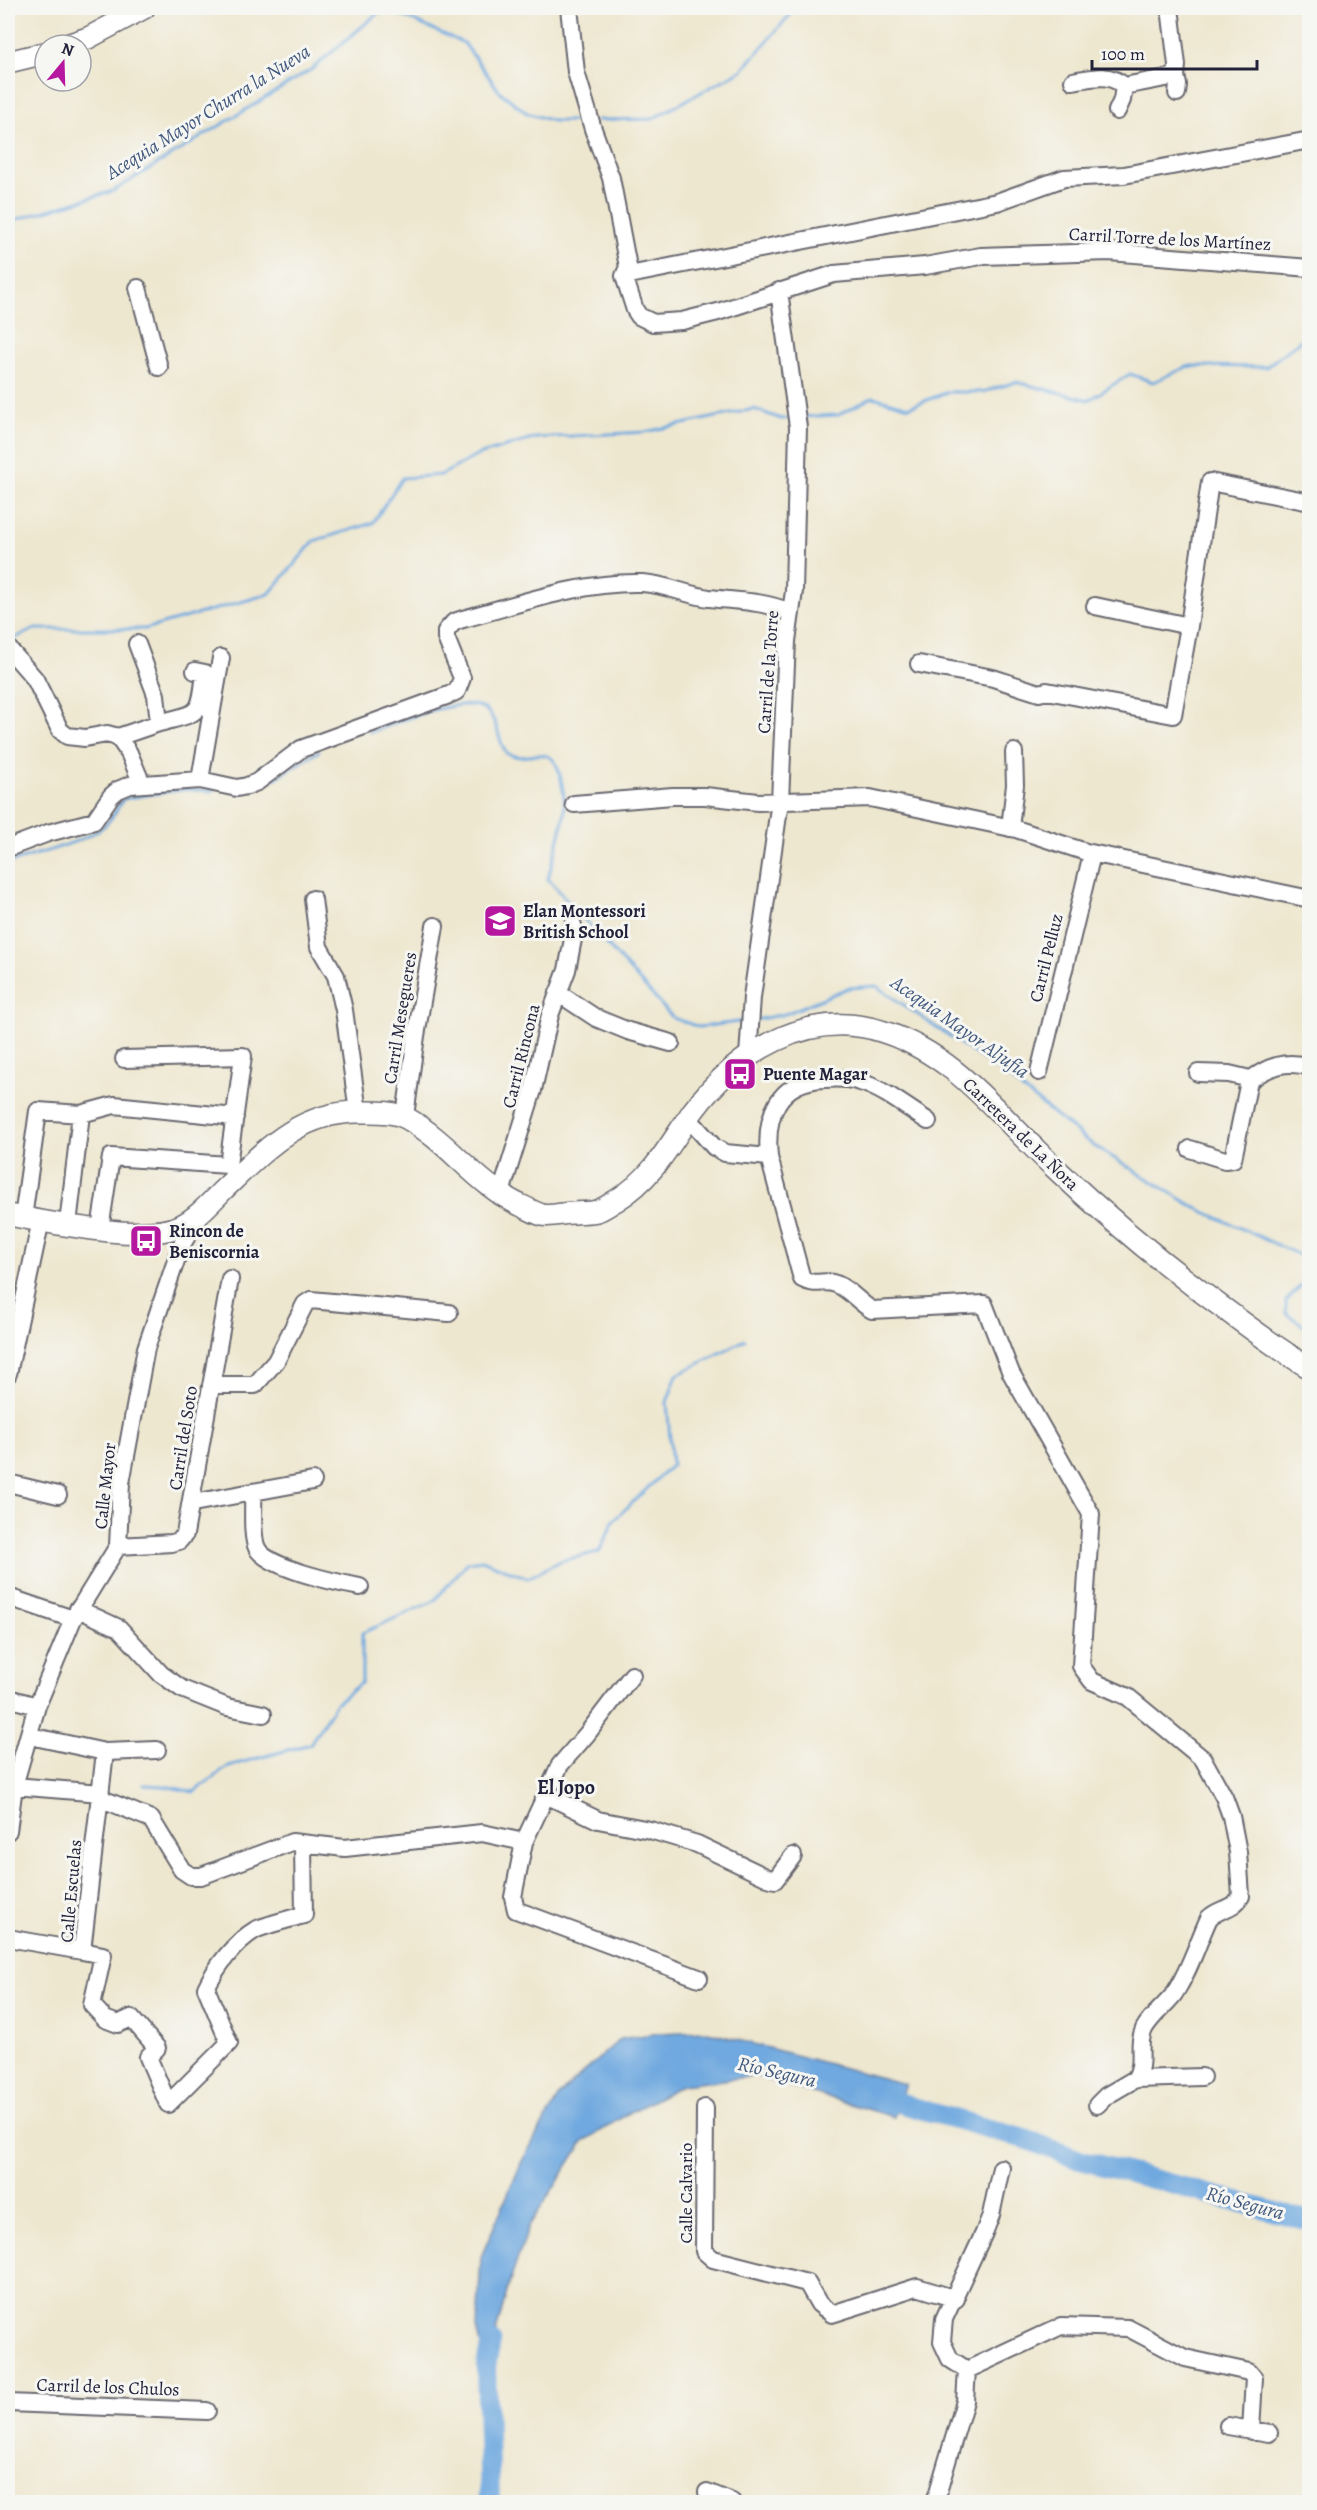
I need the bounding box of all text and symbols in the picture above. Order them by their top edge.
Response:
north arrow [33,33,93,93]
scale bar [1092,33,1257,71]
text: N [58,37,77,62]
water label: Acequia Mayor Churra la Nueva [100,38,315,187]
text: 100 m [1101,42,1145,66]
street label: Carril Torre de los Martínez [1068,222,1272,256]
street label: Carril de la Torre [752,610,784,734]
place label: Elan Montessori British School [523,899,646,944]
school or university icon: Elan Montessori British School [482,903,518,939]
street label: Carril Pelluz [1023,911,1069,1005]
street label: Carril Mesegueres [378,950,422,1086]
water label: Acequia Mayor Aljufía [885,969,1035,1085]
street label: Carril Rincona [496,1001,546,1111]
bus stop icon: Puente Magar [722,1056,758,1092]
place label: Puente Magar [763,1062,868,1086]
street label: Carretera de La Ñora [958,1072,1085,1196]
place label: Rincon de Beniscornia [169,1219,260,1264]
bus stop icon: Rincon de Beniscornia [128,1223,164,1259]
street label: Carril del Soto [163,1384,203,1492]
street label: Calle Mayor [89,1441,121,1530]
district label: El Jopo [537,1774,595,1801]
street label: Calle Escuelas [55,1838,87,1944]
water label: Río Segura [735,2050,819,2094]
street label: Calle Calvario [674,2142,698,2244]
water label: Río Segura [1203,2180,1287,2226]
street label: Carril de los Chulos [36,2373,180,2401]

